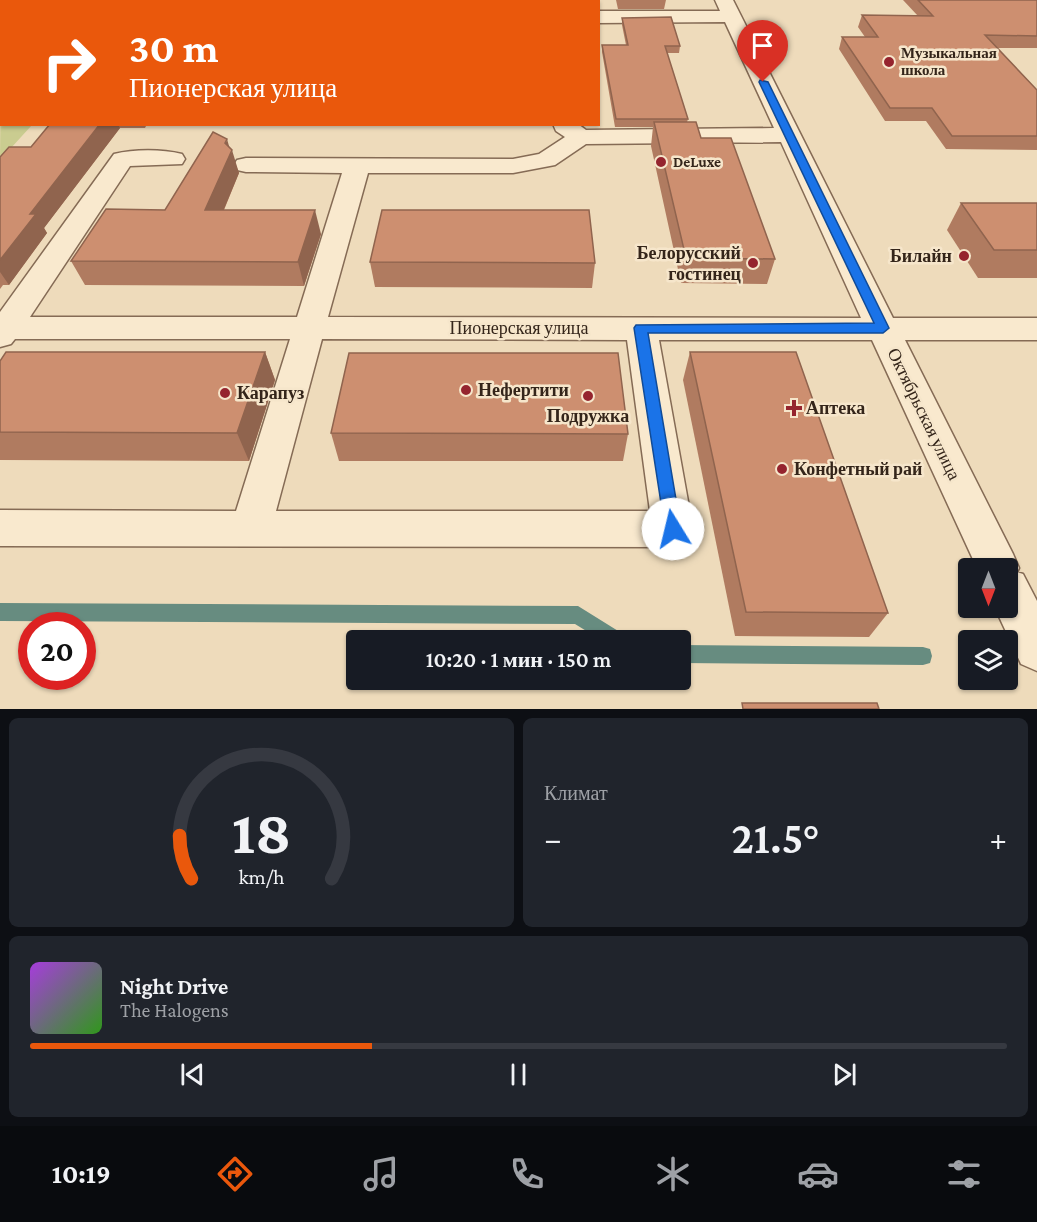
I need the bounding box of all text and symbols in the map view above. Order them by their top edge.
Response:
pin [737,20,788,82]
icon: right [30,24,108,102]
text: 30 m [129,24,219,71]
icon: arrive [746,29,779,62]
place label: Музыкальная школа [901,45,997,78]
marker: Музыкальная школа [882,55,896,69]
text: Пионерская улица [129,73,337,103]
place label: DeLuxe [673,154,721,170]
marker: DeLuxe [654,155,668,169]
place label: Белорусский гостинец [637,243,742,284]
place label: Билайн [890,246,952,266]
marker: Билайн [957,249,971,263]
marker: Белорусский гостинец [746,256,760,270]
street label: Пионерская улица [450,318,588,338]
street label: Октябрьская улица [883,345,965,483]
place label: Нефертити [478,380,569,400]
place label: Карапуз [237,383,304,403]
marker: Нефертити [459,383,473,397]
marker: Карапуз [218,386,232,400]
marker: Подружка [581,389,595,403]
place label: Аптека [806,398,865,418]
marker: Аптека [787,401,801,415]
place label: Подружка [547,406,629,426]
place label: Конфетный рай [794,459,922,479]
marker: Конфетный рай [775,462,789,476]
position arrow [641,497,705,561]
north arrow [958,558,1018,618]
map controls [958,558,1018,690]
speed limit sign: 20 [18,612,96,690]
button: layers [958,630,1018,690]
text: 10:20 · 1 мин · 150 m [426,647,611,672]
text: Климат [544,782,608,804]
text: 18 [232,797,291,866]
text: 21.5° [731,813,820,863]
text: − [544,820,561,857]
text: + [990,820,1007,857]
text: km/h [238,866,285,890]
text: Night Drive [120,974,228,999]
text: The Halogens [120,999,229,1021]
icon: previous [176,1058,209,1091]
icon: pause [502,1058,535,1091]
icon: next [828,1058,861,1091]
icon: directions [214,1153,256,1195]
icon: music [360,1153,402,1195]
icon: phone [506,1153,548,1195]
icon: climate [652,1153,694,1195]
icon: car [797,1153,839,1195]
icon: filters [943,1153,985,1195]
text: 10:19 [52,1159,111,1189]

